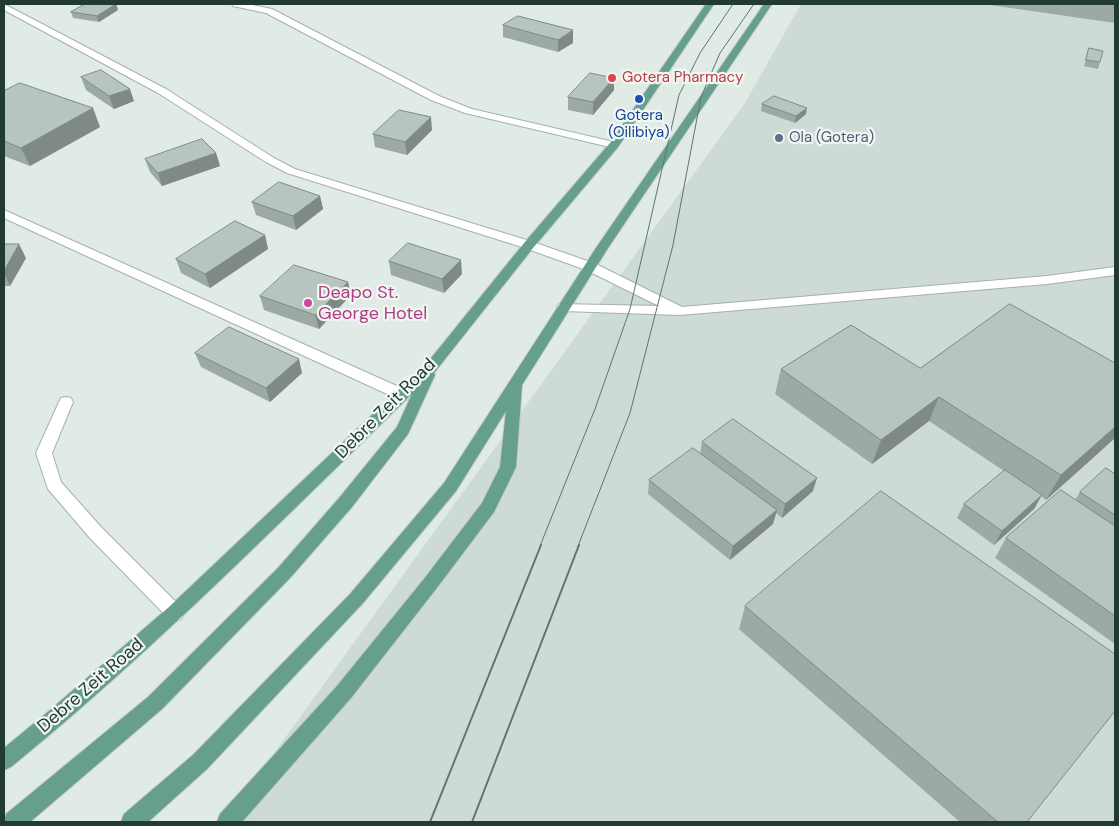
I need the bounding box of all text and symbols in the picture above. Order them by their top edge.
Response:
place label: Gotera Pharmacy [622,69,743,87]
marker: Gotera Pharmacy [606,72,618,84]
marker: Gotera (Oilibiya) [633,93,645,105]
place label: Gotera (Oilibiya) [608,107,670,142]
place label: Ola (Gotera) [789,129,874,147]
marker: Ola (Gotera) [773,132,785,144]
place label: Deapo St. George Hotel [318,282,427,324]
marker: Deapo St. George Hotel [302,297,314,309]
street label: Debre Zeit Road [331,354,441,464]
street label: Debre Zeit Road [34,634,148,738]

